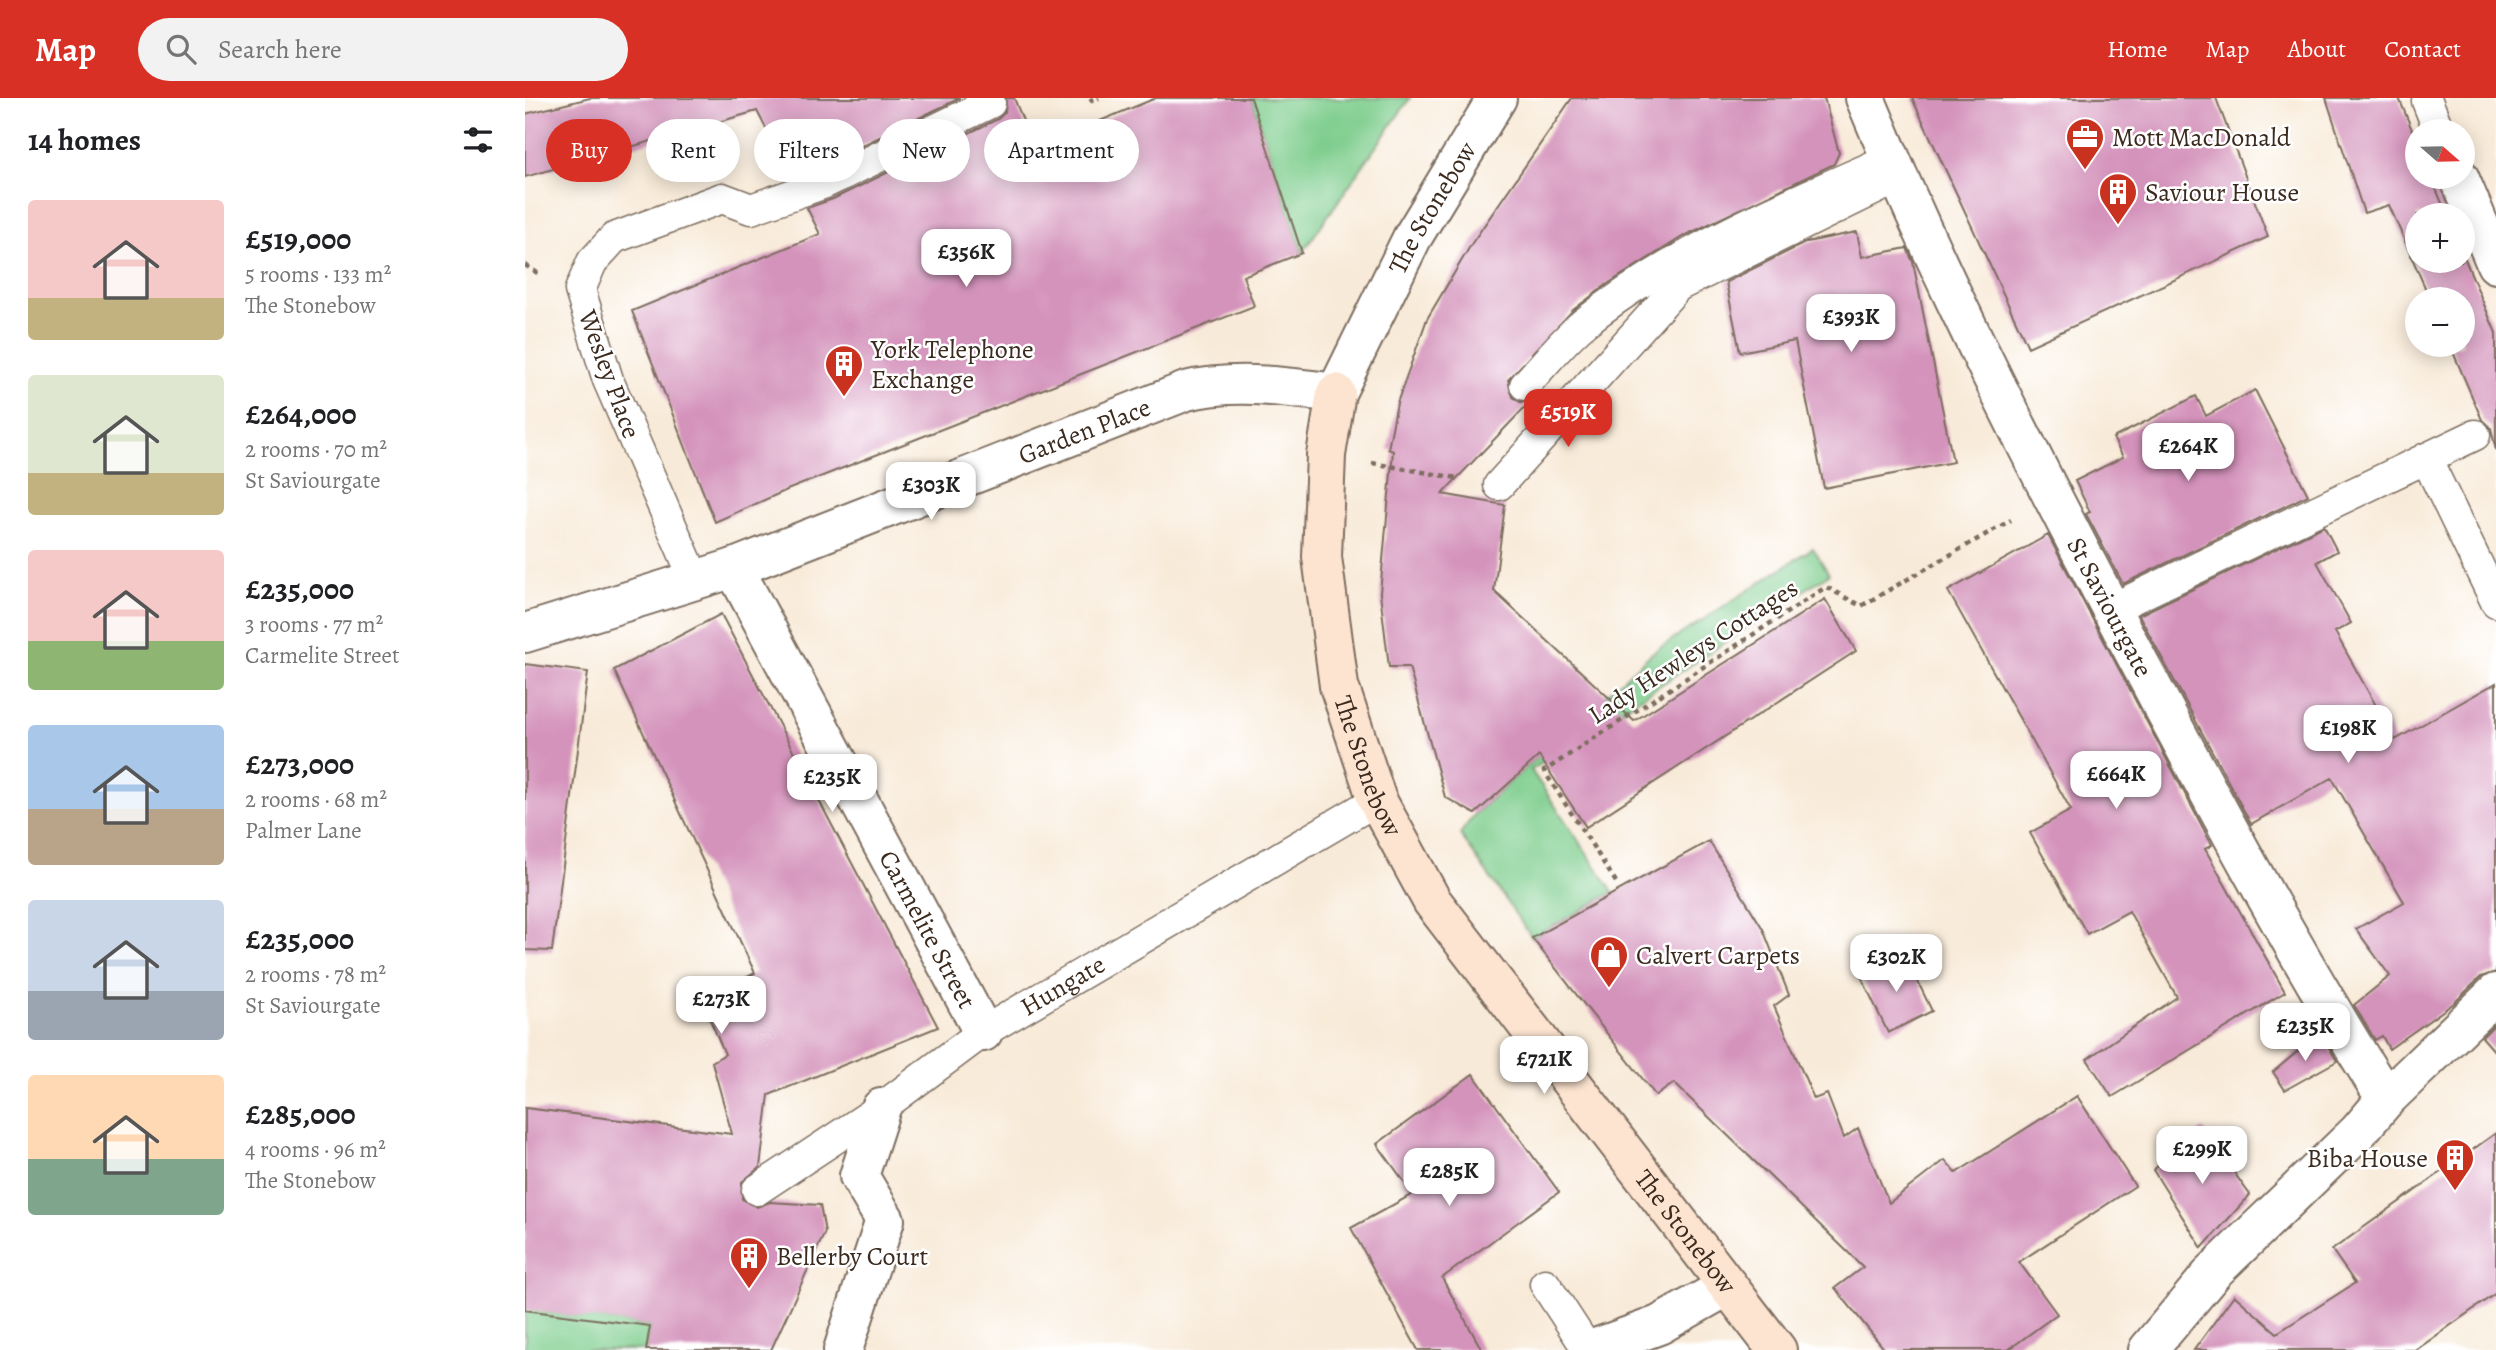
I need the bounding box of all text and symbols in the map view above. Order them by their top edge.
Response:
search box [138,18,628,81]
text: Map [35,27,96,72]
icon: search [162,30,200,68]
text: Search here [218,32,342,67]
text: Home [2107,33,2168,65]
text: Map [2206,33,2250,65]
text: About [2288,33,2346,65]
text: Contact [2384,33,2461,65]
office icon: Mott MacDonald [2064,116,2106,171]
chip: Buy [546,119,632,182]
chip: Rent [646,119,740,182]
chip: Filters [754,119,864,182]
chip: New [878,119,970,182]
chip: Apartment [984,119,1139,182]
north arrow [2405,119,2475,189]
map controls [2405,119,2475,357]
text: 14 homes [28,120,141,160]
place label: Mott MacDonald [2112,120,2291,155]
icon: filters [459,121,497,159]
street label: The Stonebow [1380,134,1485,280]
building icon: Saviour House [2097,171,2139,226]
place label: Saviour House [2145,175,2299,210]
button: + [2405,203,2475,273]
text: £519,000 [245,219,351,259]
icon: home [84,228,168,312]
pin: £356K [917,230,1015,289]
text: £356K [937,236,995,267]
text: 5 rooms · 133 m² [245,259,391,290]
button: − [2405,287,2475,357]
text: The Stonebow [245,290,376,321]
pin: £393K [1802,294,1900,354]
text: £393K [1822,301,1880,332]
street label: Wesley Place [570,304,649,443]
place label: York Telephone Exchange [870,332,1034,397]
building icon: York Telephone Exchange [823,343,865,398]
street label: Garden Place [1013,390,1156,473]
pin: £519K [1519,390,1617,449]
text: £264,000 [245,394,357,434]
text: £519K [1540,396,1596,427]
icon: home [84,403,168,487]
pin: £264K [2139,424,2237,483]
text: £264K [2158,430,2218,461]
text: 2 rooms · 70 m² [245,434,387,465]
pin: £303K [882,462,980,522]
text: St Saviourgate [245,465,381,496]
text: £303K [902,469,960,500]
street label: St Saviourgate [2058,531,2161,683]
text: £235,000 [245,569,354,609]
street label: Lady Hewleys Cottages [1582,570,1805,732]
icon: home [84,578,168,662]
text: 3 rooms · 77 m² [245,609,383,640]
text: Carmelite Street [245,640,399,671]
street label: The Stonebow [1325,691,1411,843]
pin: £198K [2299,706,2397,765]
text: £198K [2320,712,2376,743]
text: £273,000 [245,744,354,784]
pin: £664K [2067,752,2165,811]
icon: home [84,753,168,837]
pin: £235K [783,754,881,814]
text: £664K [2086,758,2146,789]
text: £235K [803,761,861,792]
text: 2 rooms · 68 m² [245,784,387,815]
text: Palmer Lane [245,815,362,846]
street label: Carmelite Street [871,844,984,1015]
text: £235,000 [245,919,354,959]
icon: home [84,928,168,1012]
shop icon: Calvert Carpets [1588,934,1630,989]
pin: £302K [1847,934,1945,994]
place label: Calvert Carpets [1636,938,1800,973]
text: £302K [1866,941,1926,972]
street label: Hungate [1014,947,1112,1024]
text: 2 rooms · 78 m² [245,959,386,990]
pin: £273K [672,976,770,1036]
text: £273K [692,983,750,1014]
text: St Saviourgate [245,990,381,1021]
pin: £235K [2256,1004,2354,1063]
text: £235K [2276,1010,2334,1041]
pin: £721K [1495,1037,1593,1096]
text: £721K [1516,1043,1572,1074]
text: £285,000 [245,1094,356,1134]
icon: home [84,1103,168,1187]
pin: £299K [2153,1126,2251,1186]
text: £299K [2172,1133,2232,1164]
text: 4 rooms · 96 m² [245,1134,386,1165]
building icon: Biba House [2434,1137,2476,1192]
place label: Biba House [2307,1141,2428,1176]
pin: £285K [1400,1148,1498,1208]
text: £285K [1419,1155,1479,1186]
street label: The Stonebow [1627,1163,1745,1302]
text: The Stonebow [245,1165,376,1196]
building icon: Bellerby Court [728,1235,770,1290]
place label: Bellerby Court [776,1239,928,1274]

